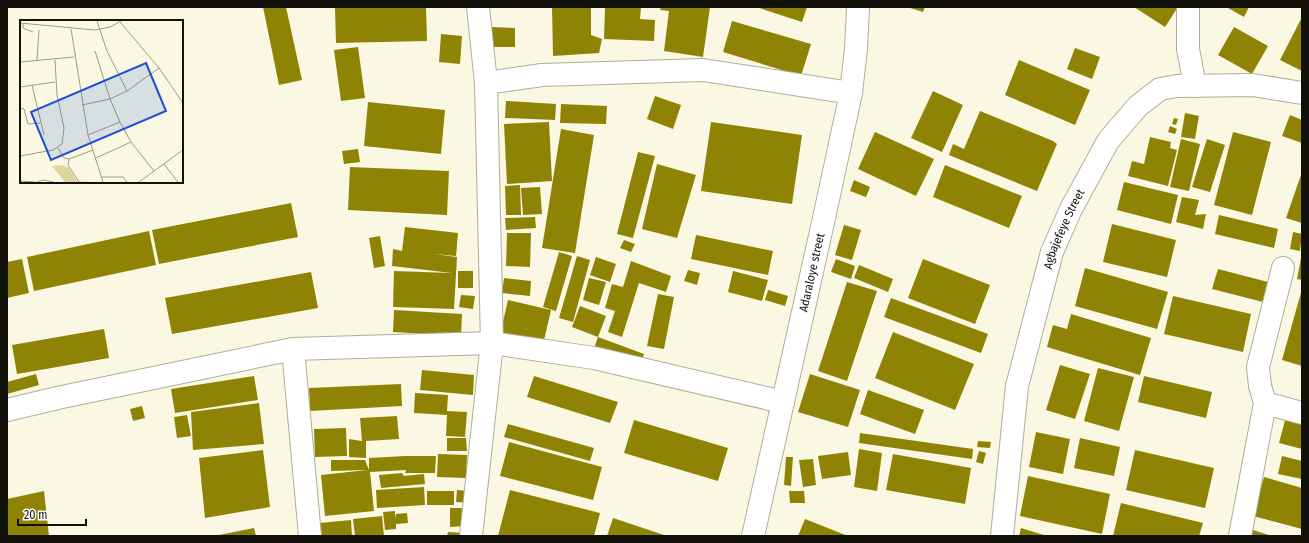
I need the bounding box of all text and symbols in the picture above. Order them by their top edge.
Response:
inset map [20,20,183,183]
street label: Agbajefeye Street [1041,186,1088,270]
street label: Adaraloye street [796,232,827,313]
scale bar [18,501,86,527]
text: 20 m [24,508,48,522]

